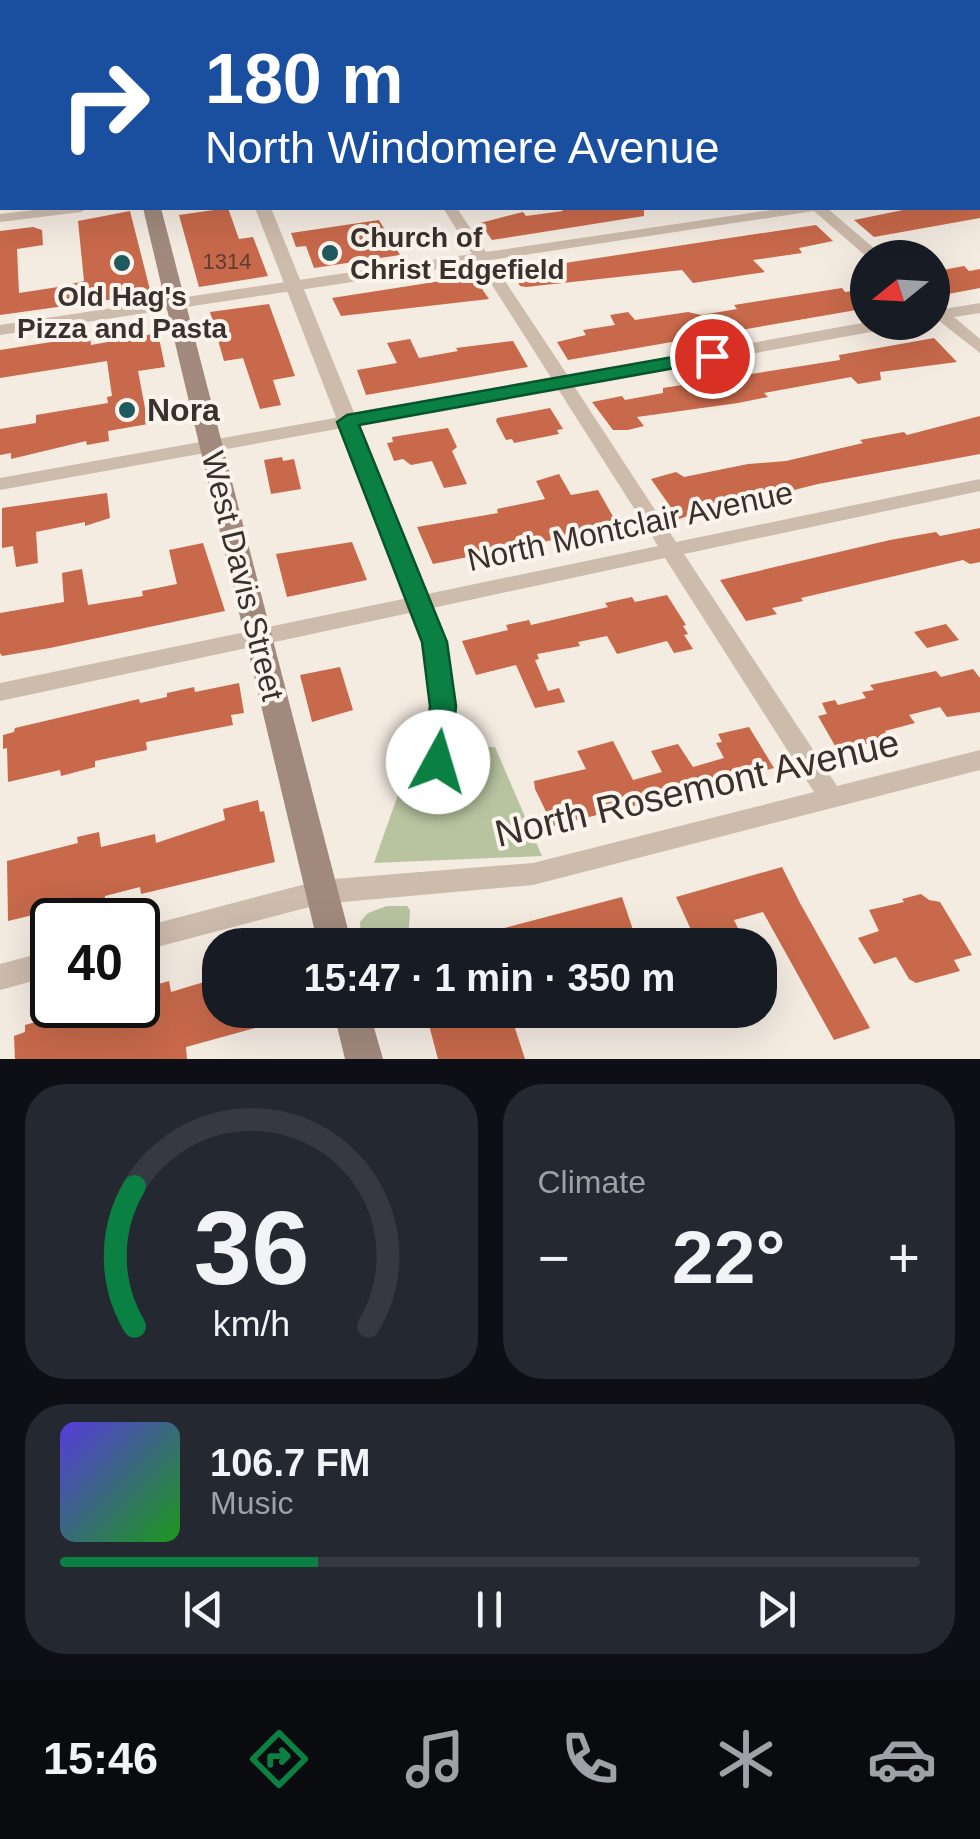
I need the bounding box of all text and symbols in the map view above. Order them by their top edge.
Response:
icon: right [40,40,170,170]
text: 180 m [205,40,403,118]
text: North Windomere Avenue [205,122,719,173]
place label: Church of Christ Edgefield [350,222,565,285]
north arrow [850,240,950,340]
map controls [850,240,950,340]
marker: Church of Christ Edgefield [319,242,341,264]
house number: 1314 [203,249,251,274]
marker: Old Hag's Pizza and Pasta [111,252,133,274]
place label: Old Hag's Pizza and Pasta [17,281,227,344]
pin [670,314,755,399]
icon: arrive [685,329,740,384]
place label: Nora [147,392,220,428]
marker: Nora [116,399,138,421]
street label: West Davis Street [195,448,291,704]
street label: North Montclair Avenue [464,474,796,578]
position arrow [386,710,490,814]
street label: North Rosemont Avenue [491,721,903,855]
speed limit sign: 40 [30,898,160,1028]
text: 15:47 · 1 min · 350 m [304,957,675,999]
text: Climate [538,1164,646,1200]
text: 36 [193,1190,309,1306]
text: 22° [672,1215,785,1299]
text: − [538,1227,570,1289]
text: + [888,1227,920,1289]
text: km/h [213,1304,290,1344]
text: 106.7 FM [210,1442,371,1484]
text: Music [210,1485,294,1521]
icon: previous [176,1582,231,1637]
icon: pause [462,1582,517,1637]
icon: next [749,1582,804,1637]
icon: directions [244,1724,314,1794]
icon: music [400,1724,470,1794]
icon: phone [555,1724,625,1794]
icon: climate [711,1724,781,1794]
icon: car [867,1724,937,1794]
text: 15:46 [43,1733,158,1784]

